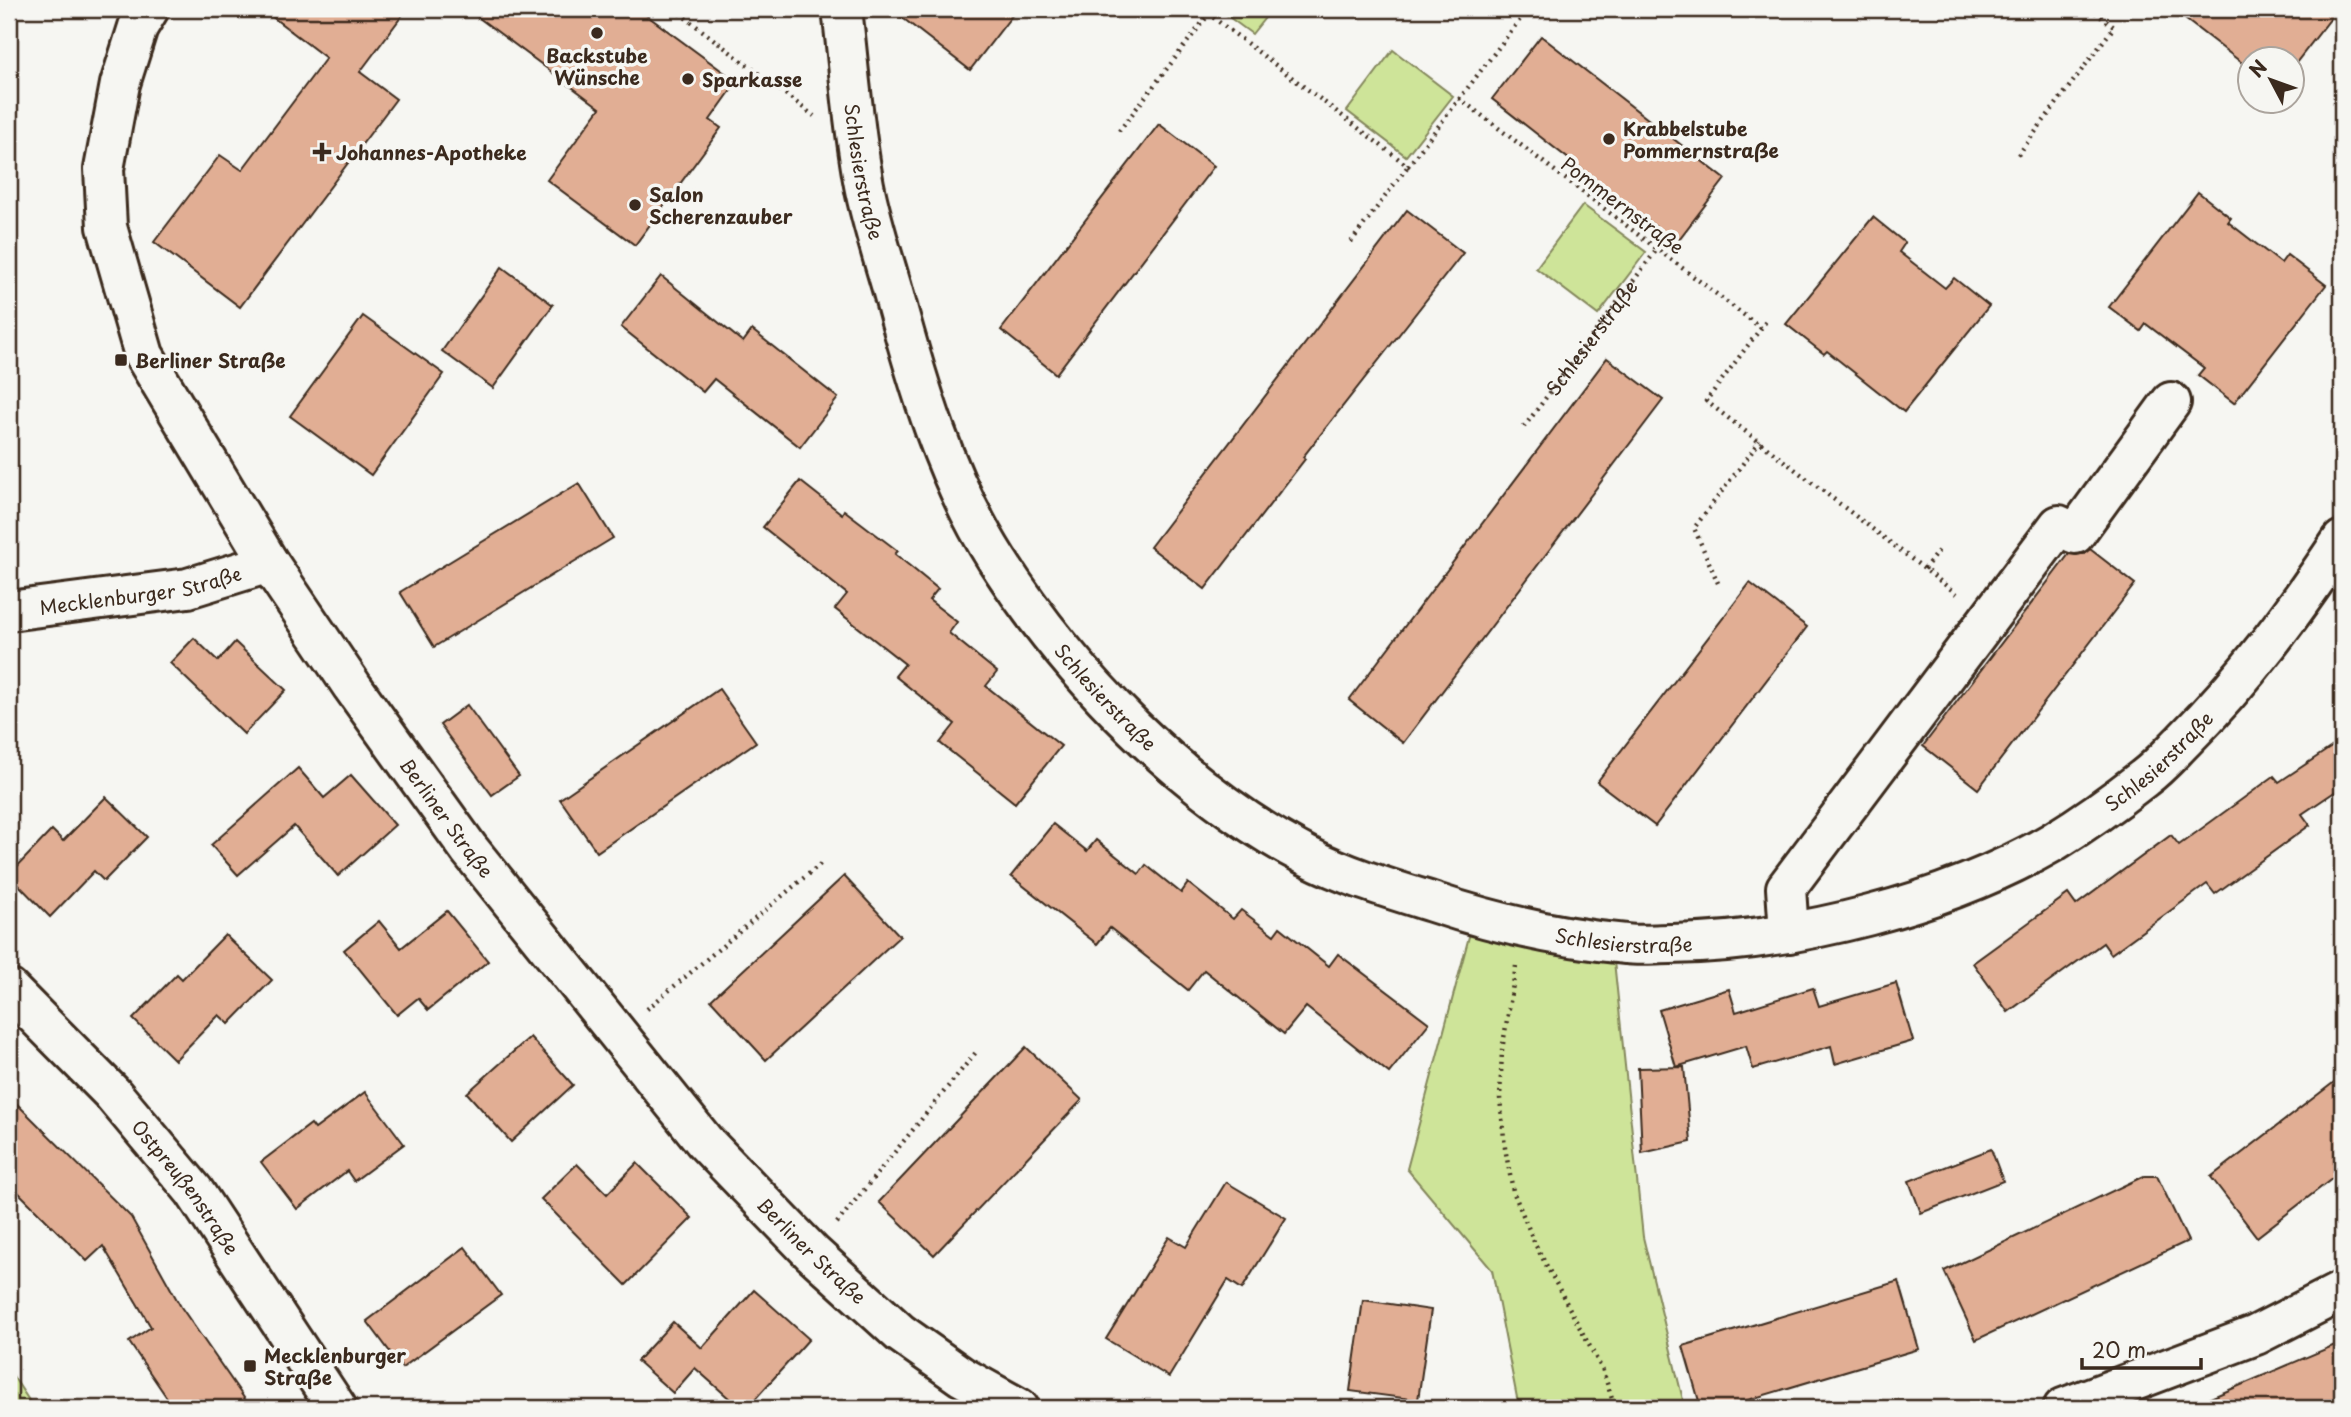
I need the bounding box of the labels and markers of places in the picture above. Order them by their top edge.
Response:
marker: Backstube Wünsche [589,25,605,41]
place label: Backstube Wünsche [546,41,648,91]
place label: Sparkasse [702,65,802,93]
marker: Sparkasse [680,71,696,87]
place label: Krabbelstube Pommernstraße [1623,114,1779,164]
marker: Krabbelstube Pommernstraße [1601,131,1617,147]
place label: Johannes-Apotheke [336,138,527,166]
marker: Johannes-Apotheke [314,144,330,160]
place label: Salon Scherenzauber [649,180,793,230]
marker: Salon Scherenzauber [627,197,643,213]
place label: Berliner Straße [135,346,286,374]
marker: Berliner Straße [113,352,129,368]
place label: Mecklenburger Straße [264,1341,406,1391]
marker: Mecklenburger Straße [242,1358,258,1374]

